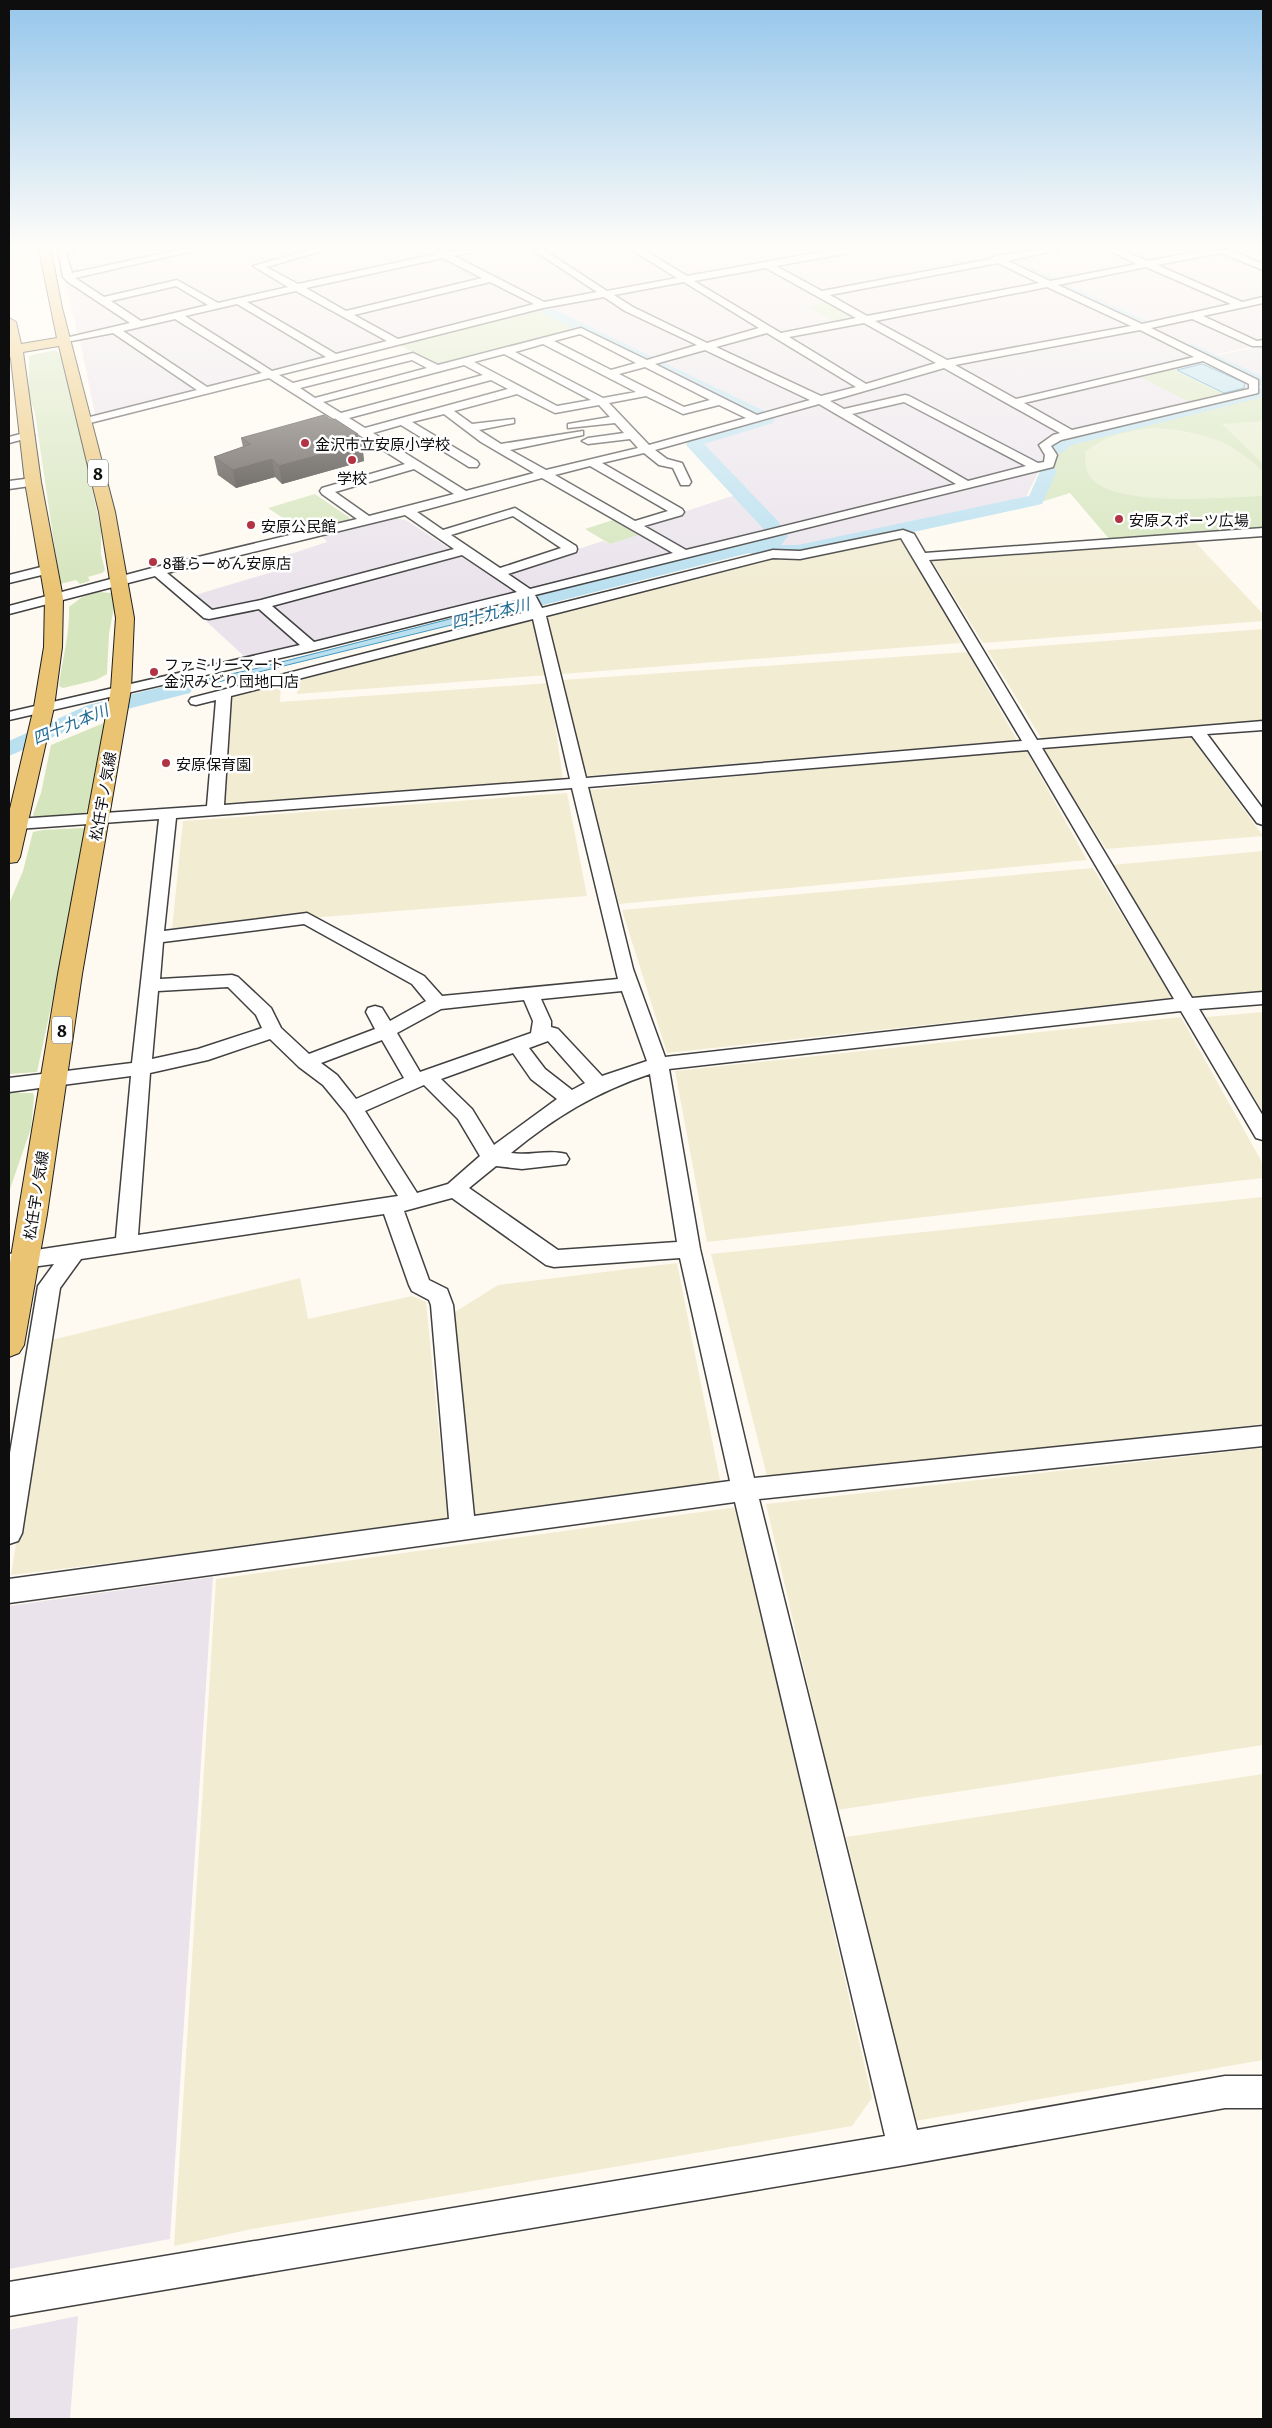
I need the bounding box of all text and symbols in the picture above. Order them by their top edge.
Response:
place label: 金沢市立安原小学校 [315,432,450,455]
marker: 金沢市立安原小学校 [299,437,311,449]
marker: 学校 [346,454,358,466]
road number: 8 [88,459,108,486]
place label: 学校 [337,466,367,489]
place label: 安原スポーツ広場 [1129,508,1249,531]
marker: 安原スポーツ広場 [1113,513,1125,525]
place label: 安原公民館 [261,514,336,537]
marker: 安原公民館 [245,519,257,531]
place label: 8番らーめん安原店 [163,551,291,574]
marker: 8番らーめん安原店 [147,556,159,568]
water label: 四十九本川 [448,590,534,633]
place label: ファミリーマート 金沢みどり団地口店 [164,652,299,692]
marker: ファミリーマート 金沢みどり団地口店 [148,666,160,678]
water label: 四十九本川 [28,696,113,749]
street label: 松任宇ノ気線 [83,750,121,842]
place label: 安原保育園 [176,752,251,775]
marker: 安原保育園 [160,757,172,769]
road number: 8 [52,1016,72,1044]
street label: 松任宇ノ気線 [17,1149,53,1241]

